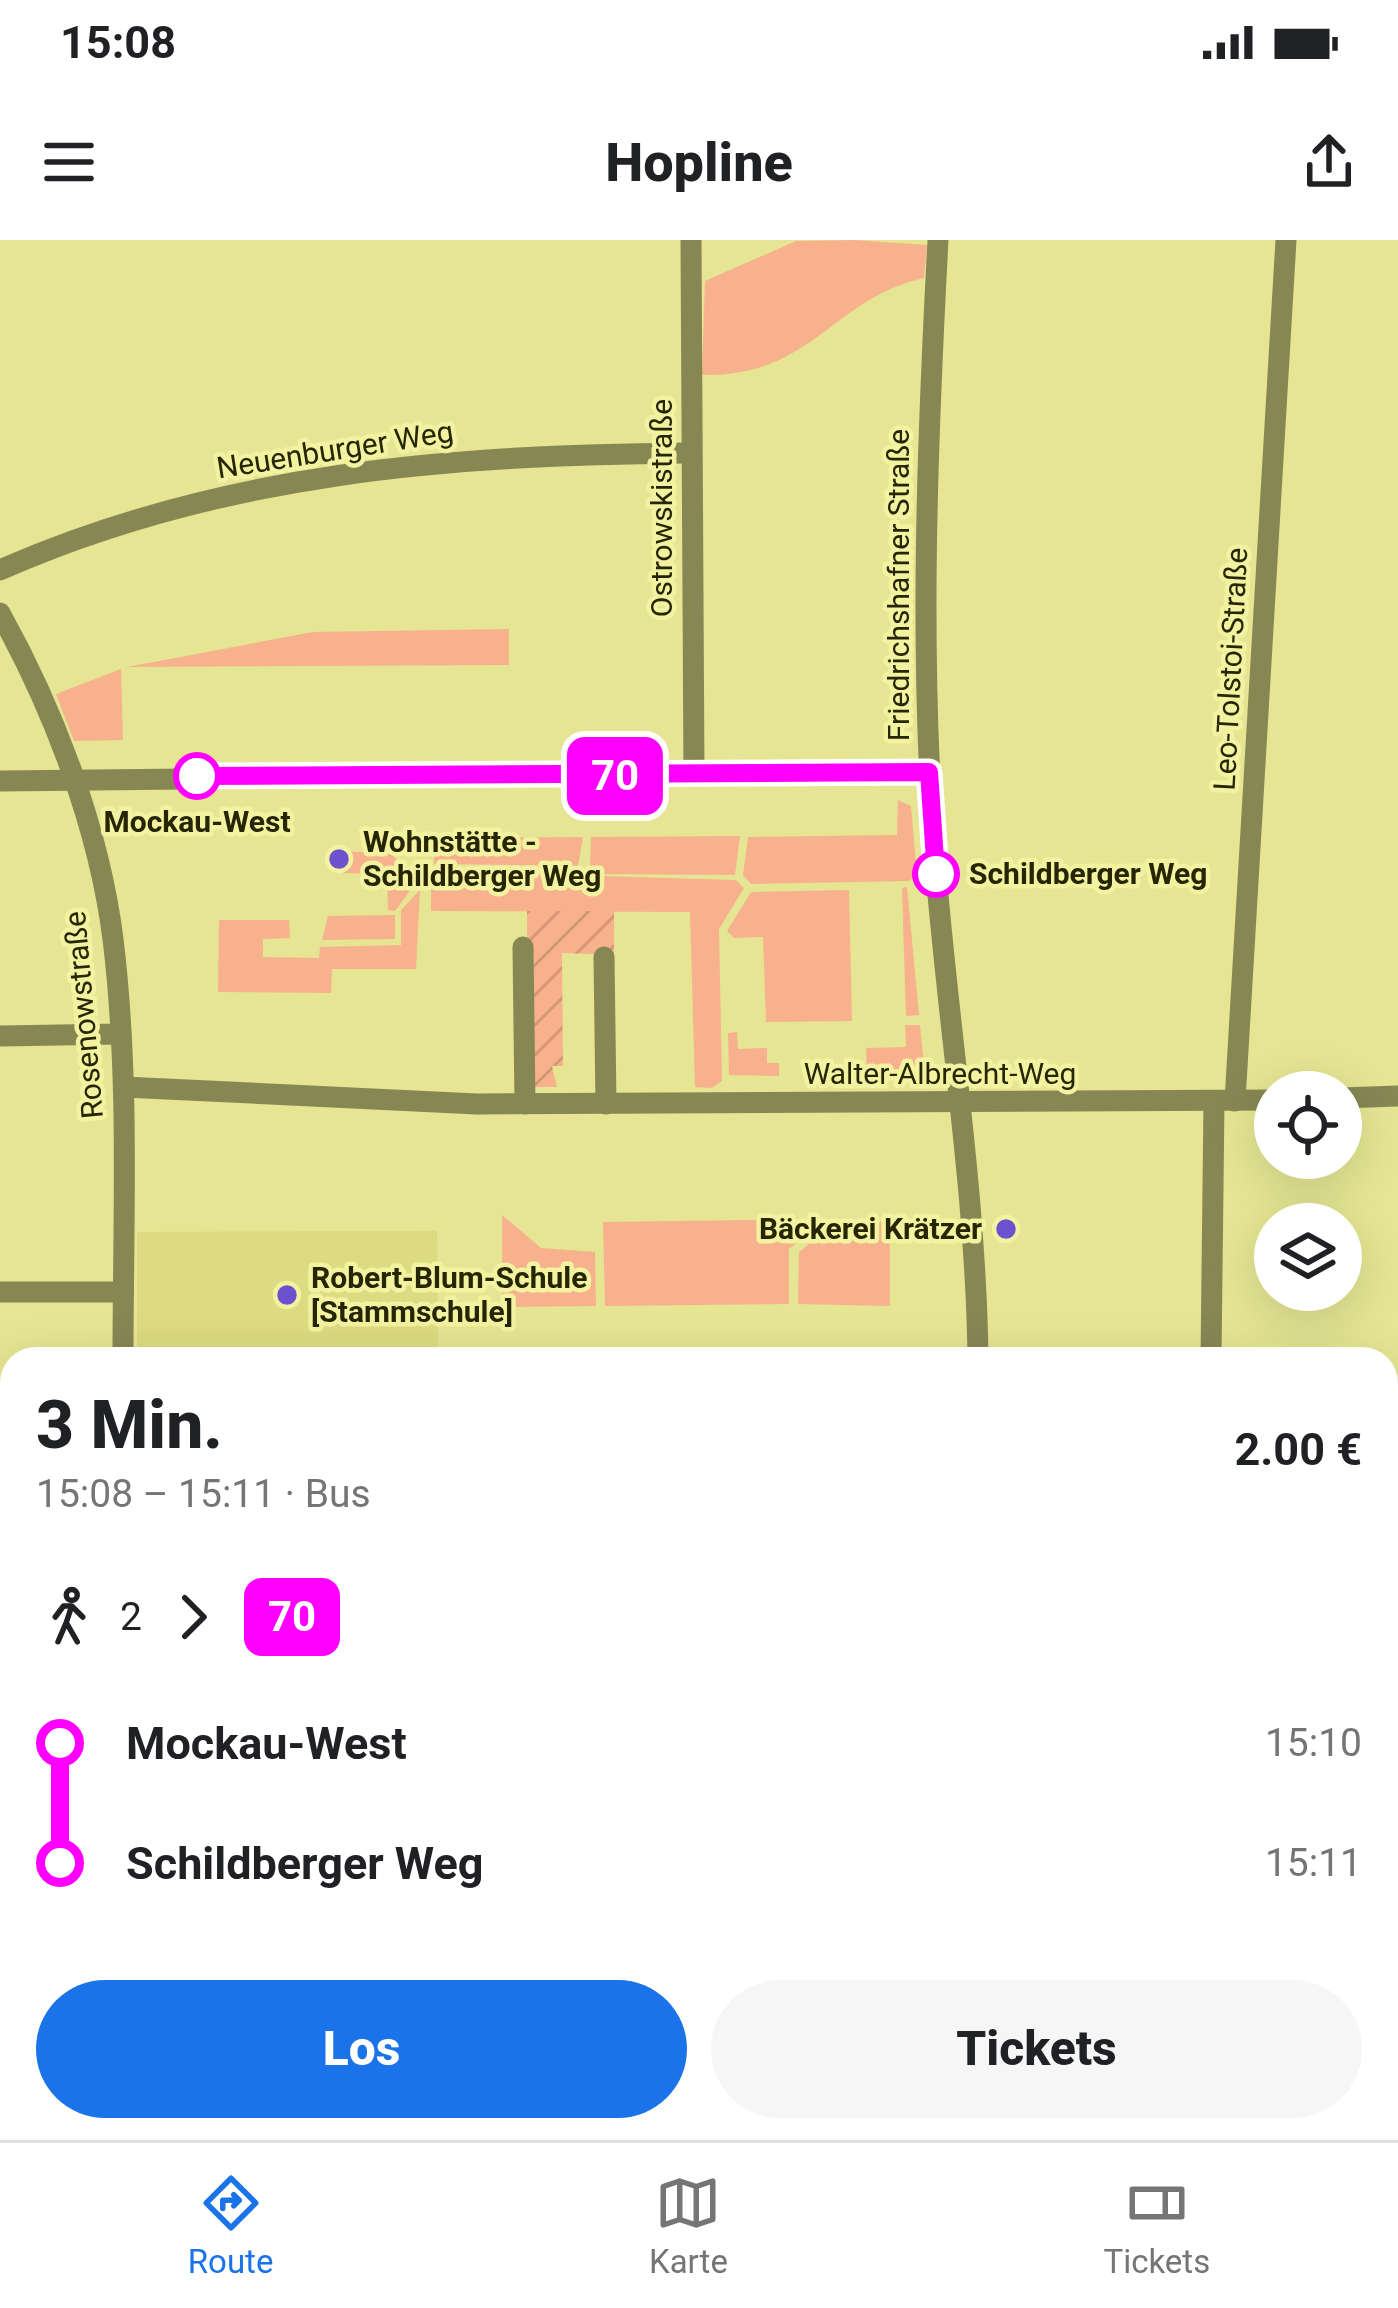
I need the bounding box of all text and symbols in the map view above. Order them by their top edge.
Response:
text: 15:08 [60,16,176,69]
icon: menu [36,129,102,195]
icon: share [1296,129,1362,195]
text: Hopline [605,131,793,194]
street label: Ostrowskistraße [644,399,679,617]
street label: Neuenburger Weg [214,414,456,485]
street label: Friedrichshafner Straße [881,429,916,741]
street label: Leo-Tolstoi-Straße [1207,547,1254,791]
line badge: 70 [561,737,669,815]
text: 70 [591,751,639,800]
marker: Mockau-West [175,754,219,798]
place label: Mockau-West [103,804,291,839]
place label: Wohnstätte - Schildberger Weg [363,824,601,893]
marker: Wohnstätte - Schildberger Weg [326,846,352,872]
marker: Schildberger Weg [914,852,958,896]
place label: Schildberger Weg [969,856,1207,891]
street label: Rosenowstraße [57,910,110,1120]
street label: Walter-Albrecht-Weg [804,1056,1076,1091]
map controls [1254,1071,1362,1311]
button: locate [1254,1071,1362,1179]
button: layers [1254,1203,1362,1311]
place label: Bäckerei Krätzer [759,1211,982,1246]
marker: Bäckerei Krätzer [993,1216,1019,1242]
place label: Robert-Blum-Schule [Stammschule] [311,1260,587,1329]
marker: Robert-Blum-Schule [Stammschule] [274,1282,300,1308]
text: 3 Min. [36,1387,223,1464]
text: 2.00 € [1234,1423,1362,1476]
text: 15:08 – 15:11 · Bus [36,1471,371,1517]
icon: walk [36,1584,102,1650]
icon: forward [160,1584,226,1650]
text: 70 [268,1592,316,1641]
text: 2 [120,1594,142,1640]
text: Mockau-West [126,1717,407,1770]
text: 15:10 [1265,1720,1362,1766]
text: Schildberger Weg [126,1837,484,1890]
text: 15:11 [1265,1840,1362,1886]
button: Los [36,1980,687,2118]
button: Tickets [711,1980,1362,2118]
tab: Route [188,2170,273,2281]
tab: Karte [649,2170,728,2281]
tab: Tickets [1103,2170,1210,2281]

